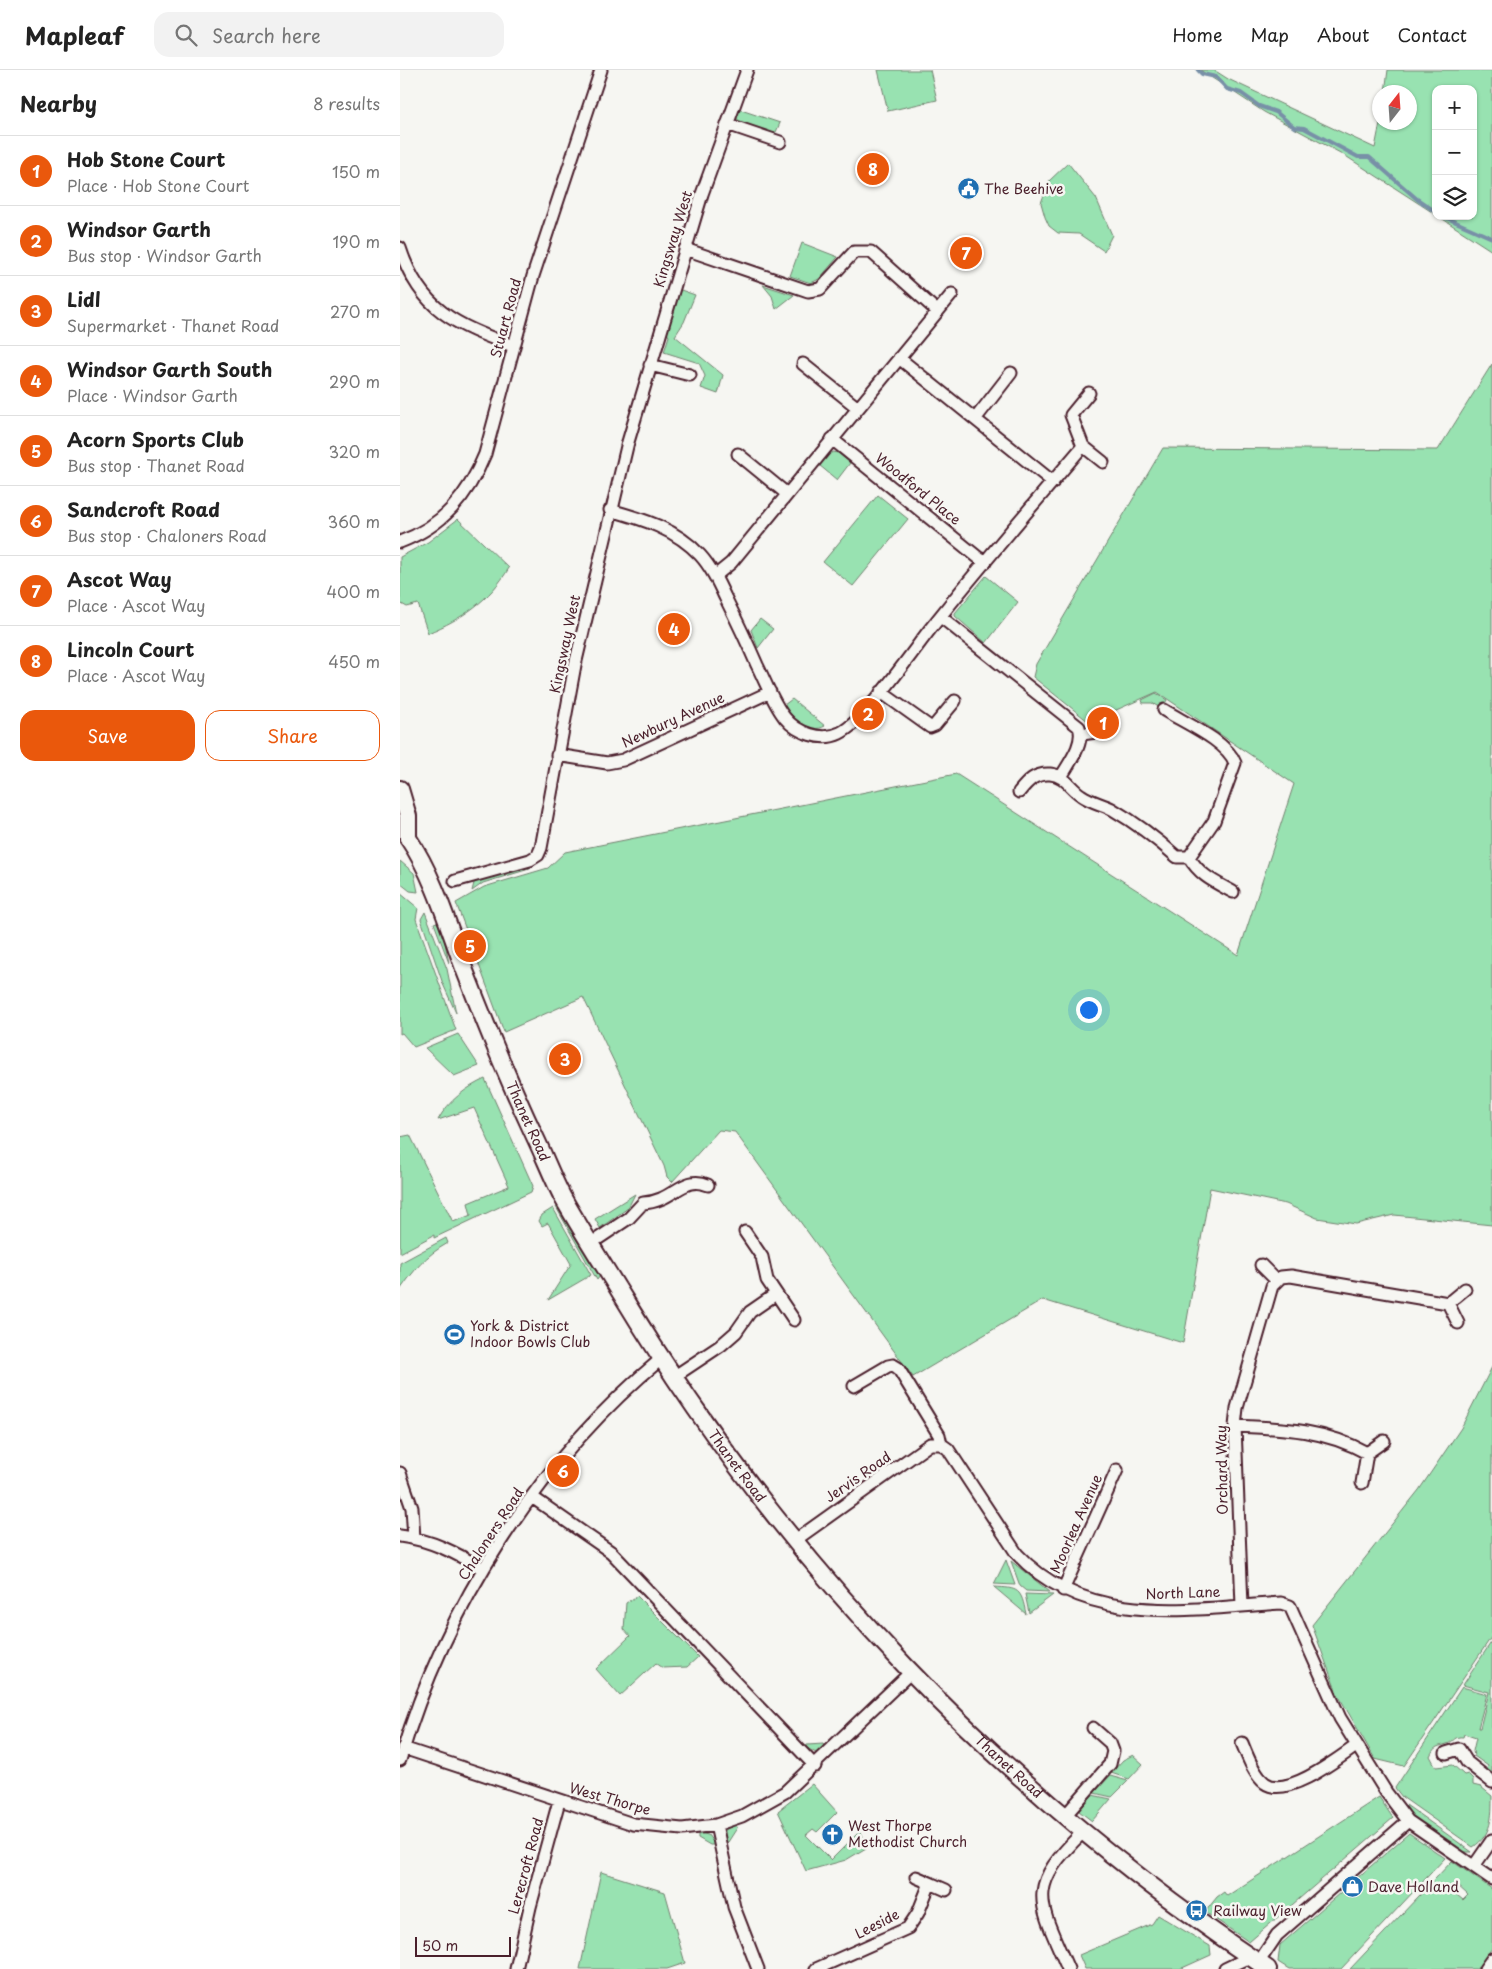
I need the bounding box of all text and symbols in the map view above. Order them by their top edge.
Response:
search box [154,12,504,57]
text: Mapleaf [25,17,124,53]
icon: search [172,21,200,49]
text: Search here [212,21,321,49]
text: Home [1172,21,1222,48]
text: Map [1250,21,1289,48]
text: About [1317,21,1369,48]
text: Contact [1397,21,1467,48]
north arrow [1372,85,1417,130]
map controls [1432,85,1477,220]
button: + [1432,85,1477,130]
text: Nearby [20,87,97,119]
text: 8 results [313,91,380,115]
button: − [1432,130,1477,175]
text: Hob Stone Court [67,145,225,173]
pin: 8 [857,150,889,188]
text: 1 [32,159,40,183]
text: 150 m [332,159,380,183]
text: Place · Hob Stone Court [67,173,249,197]
button: layers [1432,175,1477,220]
public building icon: The Beehive [956,177,980,201]
place label: The Beehive [984,178,1064,199]
street label: Kingsway West [648,187,697,290]
text: Windsor Garth [67,215,211,243]
text: 2 [30,229,42,253]
text: 190 m [332,229,380,253]
pin: 7 [950,234,982,272]
text: Bus stop · Windsor Garth [67,243,262,267]
street label: Stuart Road [485,276,526,360]
text: Lidl [67,285,101,313]
text: 3 [31,299,41,323]
text: 270 m [330,299,380,323]
text: Supermarket · Thanet Road [67,313,279,337]
text: Windsor Garth South [67,355,272,383]
text: 4 [31,369,41,393]
text: 290 m [329,369,380,393]
text: Place · Windsor Garth [67,383,238,407]
text: Acorn Sports Club [67,425,244,453]
text: 5 [31,439,41,463]
text: 320 m [329,439,380,463]
street label: Woodford Place [871,447,966,530]
text: Bus stop · Thanet Road [67,453,245,477]
text: Sandcroft Road [67,495,220,523]
text: 6 [30,509,42,533]
text: 360 m [328,509,380,533]
text: Bus stop · Chaloners Road [67,523,267,547]
text: Ascot Way [67,565,172,593]
text: 7 [31,579,41,603]
text: 400 m [327,579,380,603]
street label: Kingsway West [544,592,585,695]
text: Place · Ascot Way [67,593,205,617]
pin: 4 [658,610,690,648]
text: Lincoln Court [67,635,194,663]
text: 8 [31,649,41,673]
text: 450 m [328,649,380,673]
text: Place · Ascot Way [67,663,205,687]
street label: Newbury Avenue [618,686,728,753]
pin: 2 [852,695,884,733]
pin: 1 [1087,704,1119,742]
button: Save [20,710,195,761]
button: Share [205,710,380,761]
pin: 5 [454,927,486,965]
your location [1076,997,1102,1023]
pin: 3 [549,1040,581,1078]
street label: Thanet Road [501,1078,556,1164]
place label: York & District Indoor Bowls Club [470,1315,590,1352]
sports icon: York & District Indoor Bowls Club [442,1322,466,1346]
street label: Thanet Road [703,1425,771,1507]
street label: Orchard Way [1210,1425,1233,1515]
street label: Jervis Road [820,1446,895,1507]
pin: 6 [547,1452,579,1490]
street label: Moorlea Avenue [1044,1470,1107,1577]
street label: Chaloners Road [453,1483,528,1584]
street label: North Lane [1145,1581,1221,1604]
street label: Thanet Road [970,1729,1048,1803]
street label: West Thorpe [567,1777,653,1820]
street label: Lerecroft Road [503,1815,548,1916]
place label: West Thorpe Methodist Church [848,1815,967,1852]
church icon: West Thorpe Methodist Church [820,1822,844,1846]
shop icon: Dave Holland [1340,1875,1364,1899]
place label: Dave Holland [1368,1876,1459,1897]
bus stop icon: Railway View [1185,1899,1209,1923]
place label: Railway View [1213,1900,1302,1921]
street label: Leeside [851,1903,903,1944]
scale bar [415,1934,511,1957]
text: 50 m [422,1935,458,1956]

